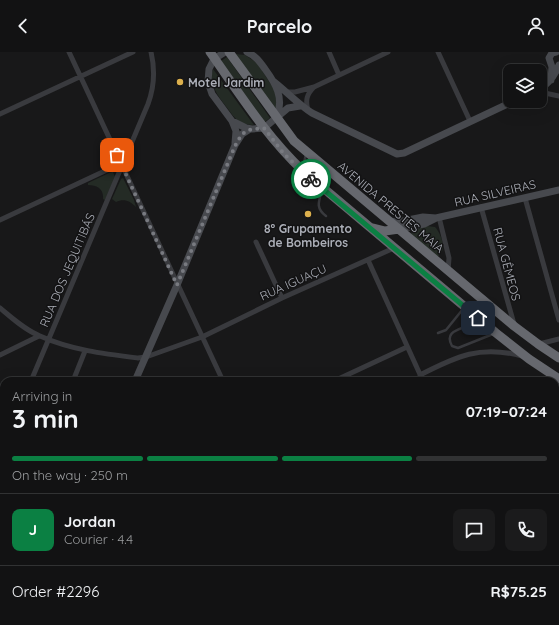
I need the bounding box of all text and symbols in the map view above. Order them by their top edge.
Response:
icon: back [12,15,34,37]
text: Parcelo [247,15,312,38]
icon: person [525,15,547,37]
map controls [503,64,547,108]
button: layers [503,64,547,108]
place label: Motel Jardim [188,75,264,90]
marker: Motel Jardim [175,77,185,87]
pin [100,138,134,172]
icon: bag [106,144,128,166]
street label: AVENIDA PRESTES MAIA [335,158,447,256]
courier [291,159,331,199]
icon: bike [300,168,322,190]
street label: RUA SILVEIRAS [453,176,538,210]
marker: 8° Grupamento de Bombeiros [303,209,313,219]
street label: RUA DOS JEQUITIBÁS [36,211,98,329]
place label: 8° Grupamento de Bombeiros [264,221,352,250]
street label: RUA GÊMEOS [490,226,524,303]
street label: RUA IGUAÇU [257,261,329,303]
pin [461,301,495,335]
icon: home [467,307,489,329]
text: Arriving in [12,388,72,404]
text: 3 min [12,402,79,435]
text: 07:19–07:24 [466,402,547,421]
text: On the way · 250 m [12,467,128,483]
button: chat [453,509,495,551]
button: phone [505,509,547,551]
text: Jordan [64,512,116,531]
text: J [29,520,37,539]
text: Courier · 4.4 [64,531,133,547]
text: Order #2296 [12,582,99,601]
text: R$75.25 [491,582,547,601]

